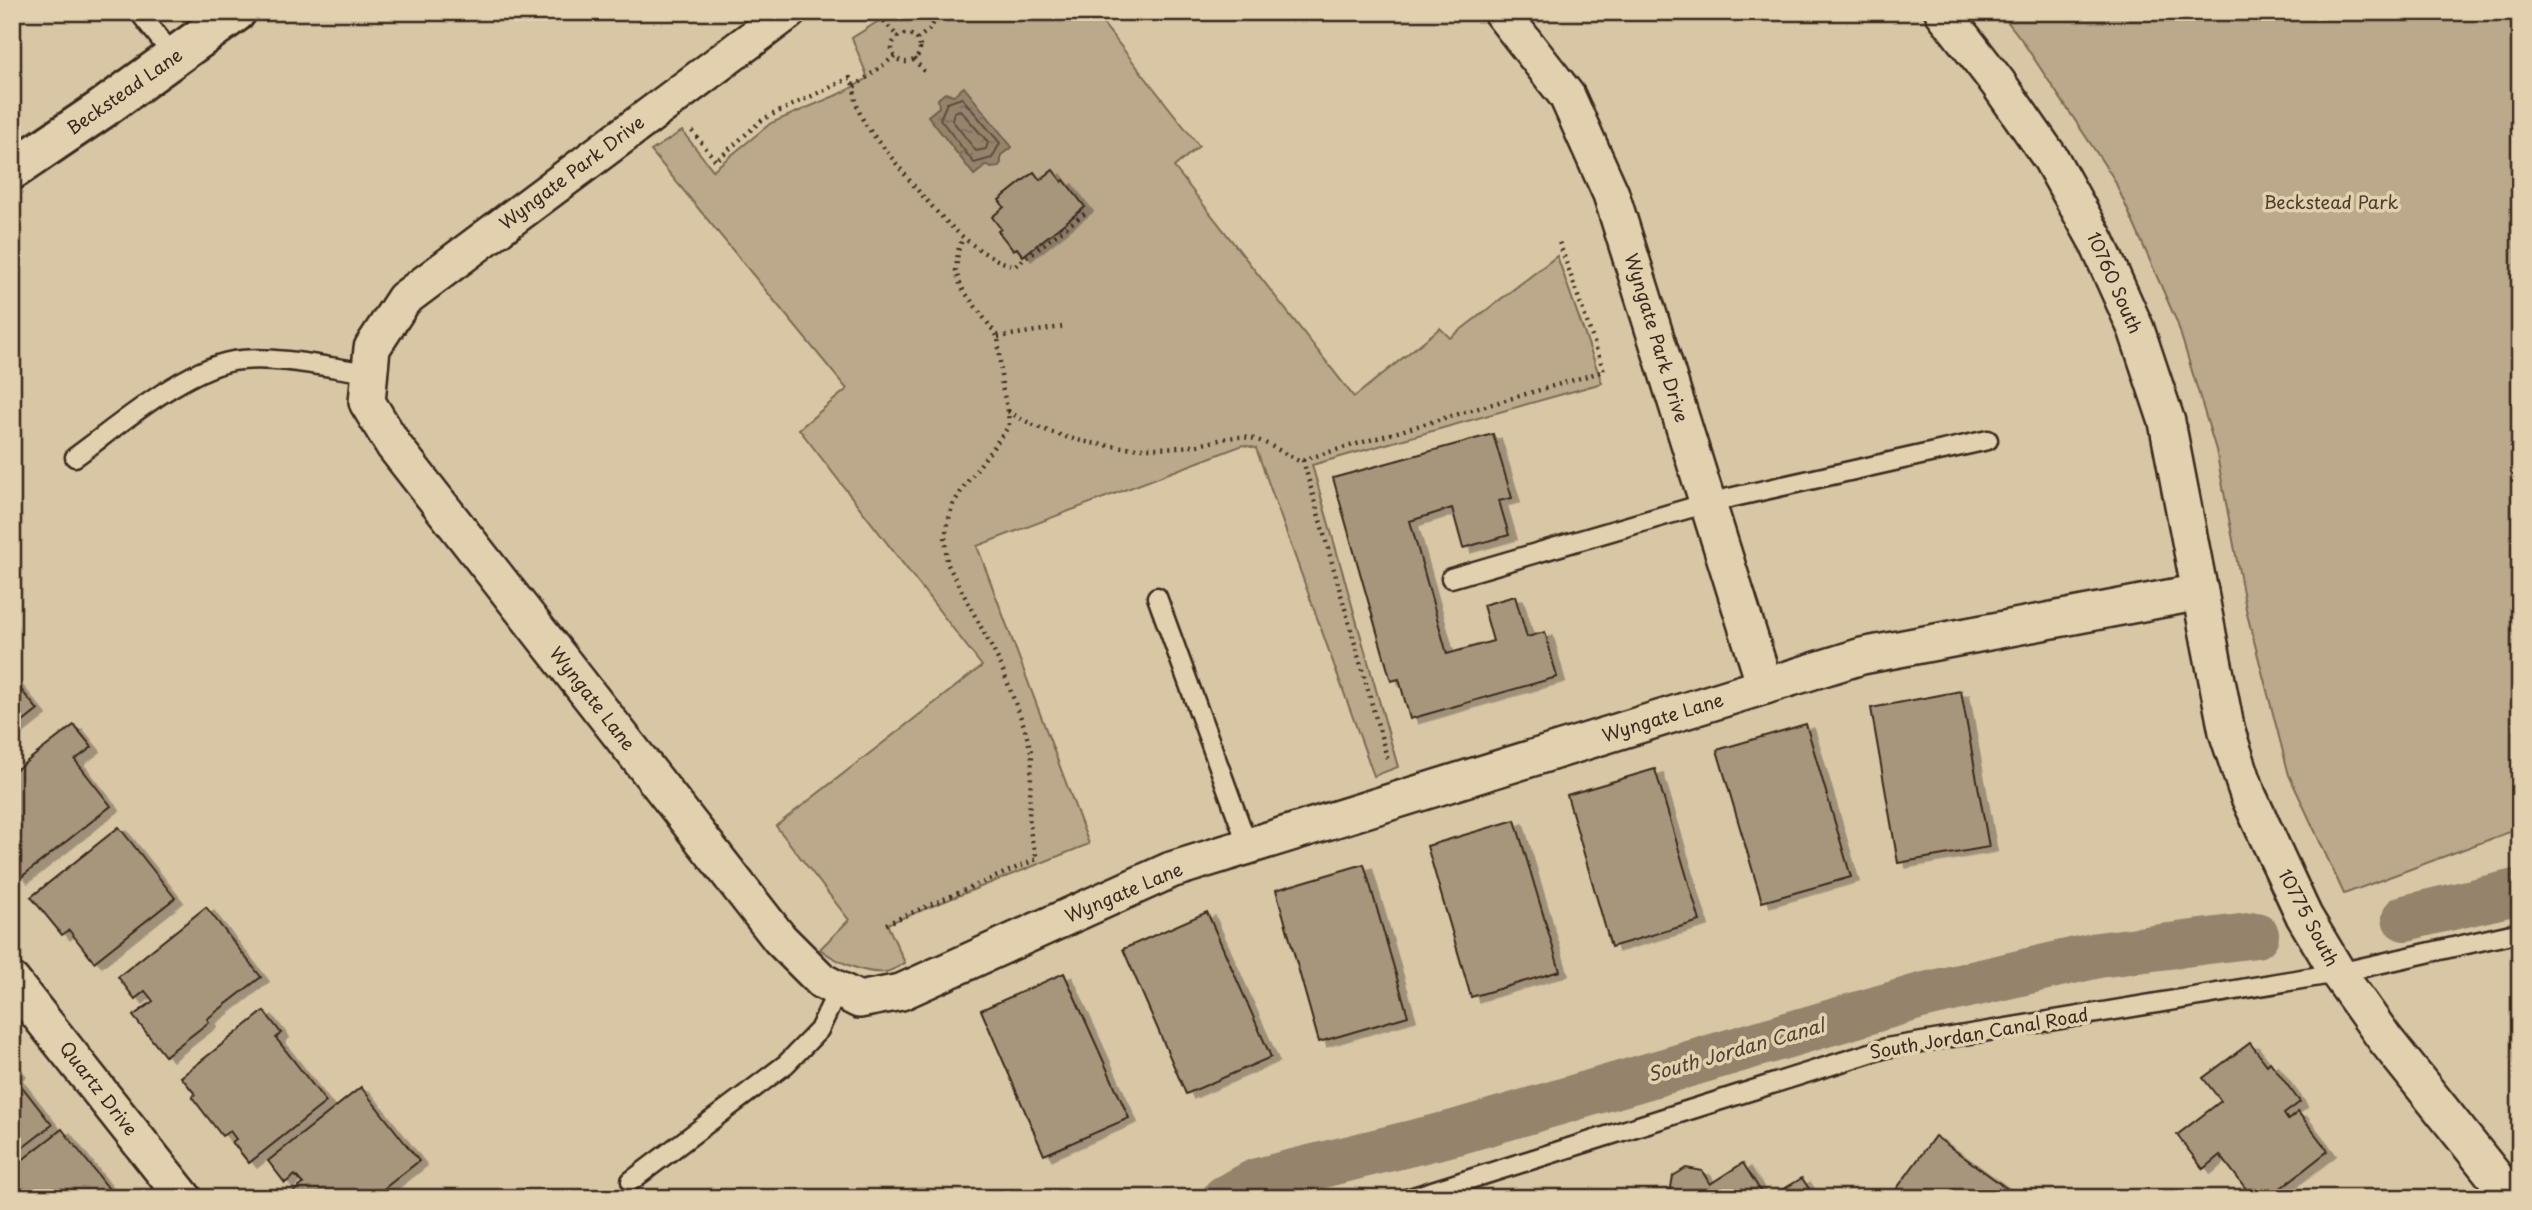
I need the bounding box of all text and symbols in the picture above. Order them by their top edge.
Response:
street label: Beckstead Lane [61,41,187,141]
street label: Wyngate Park Drive [493,108,649,235]
park label: Beckstead Park [2264,188,2398,215]
street label: 10760 South [2081,227,2150,338]
street label: Wyngate Park Drive [1619,250,1696,426]
street label: Wyngate Lane [544,640,643,756]
street label: Wyngate Lane [1598,685,1727,748]
street label: Wyngate Lane [1060,855,1187,929]
street label: 10775 South [2272,864,2346,971]
street label: South Jordan Canal Road [1867,1000,2090,1065]
water label: South Jordan Canal [1644,1010,1830,1088]
street label: Quartz Drive [54,1035,145,1141]

